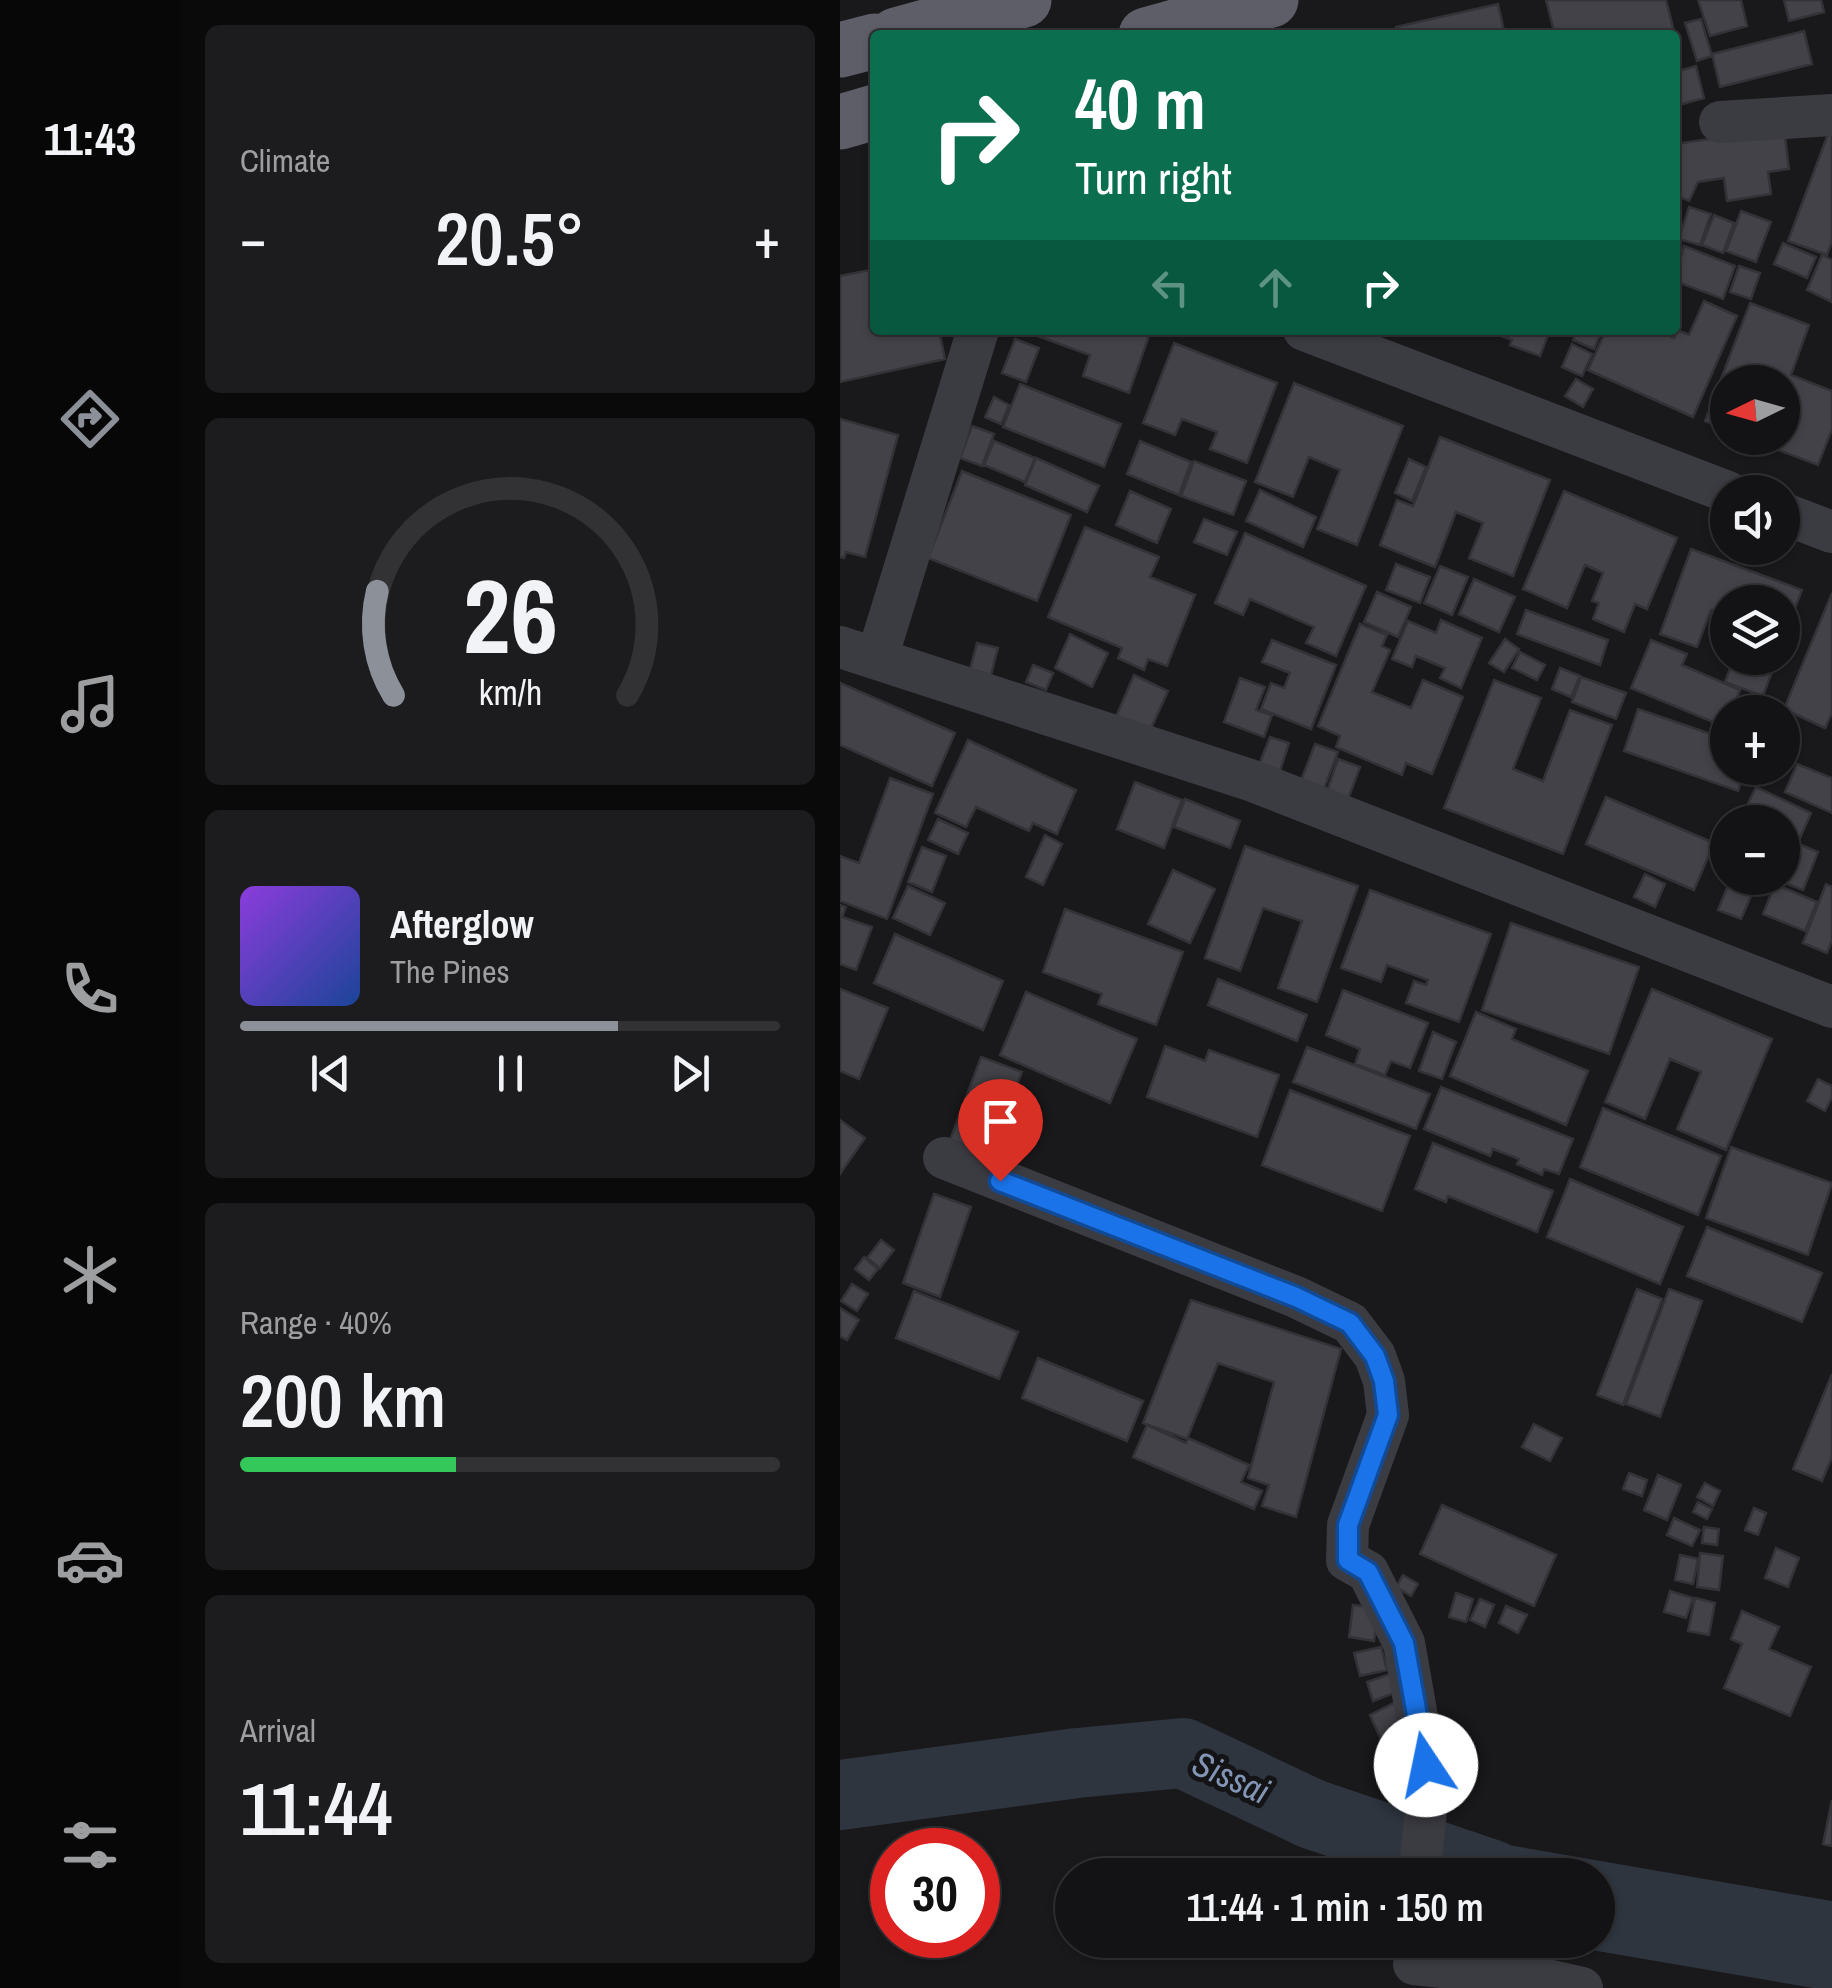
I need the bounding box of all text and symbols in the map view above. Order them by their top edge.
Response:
text: 40 m [1075,57,1206,151]
icon: right [910,70,1040,200]
text: 11:43 [44,108,136,169]
text: Climate [240,139,330,182]
text: Turn right [1075,147,1232,208]
text: 20.5° [435,187,585,288]
text: − [240,201,266,275]
text: + [754,201,780,275]
icon: left [1143,260,1198,315]
icon: ahead [1248,260,1303,315]
icon: right [1353,260,1408,315]
north arrow [1710,365,1800,455]
map controls [1710,365,1800,895]
icon: directions [55,384,125,454]
button: sound [1710,475,1800,565]
text: 26 [463,545,557,685]
button: layers [1710,585,1800,675]
text: km/h [478,668,542,716]
icon: music [55,669,125,739]
button: + [1710,695,1800,785]
button: − [1710,805,1800,895]
text: Afterglow [390,899,534,950]
text: The Pines [390,950,510,993]
icon: phone [55,954,125,1024]
icon: previous [303,1046,358,1101]
icon: pause [483,1046,538,1101]
icon: next [663,1046,718,1101]
pin [958,1079,1043,1182]
icon: arrive [973,1094,1028,1149]
icon: climate [55,1240,125,1310]
text: Range · 40% [240,1301,392,1344]
text: 200 km [240,1349,446,1450]
icon: car [55,1525,125,1595]
text: Arrival [240,1709,316,1752]
position arrow [1374,1713,1478,1817]
water label: Sissai [1185,1739,1277,1815]
text: 11:44 [240,1757,392,1858]
icon: filters [55,1810,125,1880]
speed limit sign: 30 [870,1828,1000,1958]
text: 11:44 · 1 min · 150 m [1186,1882,1484,1933]

